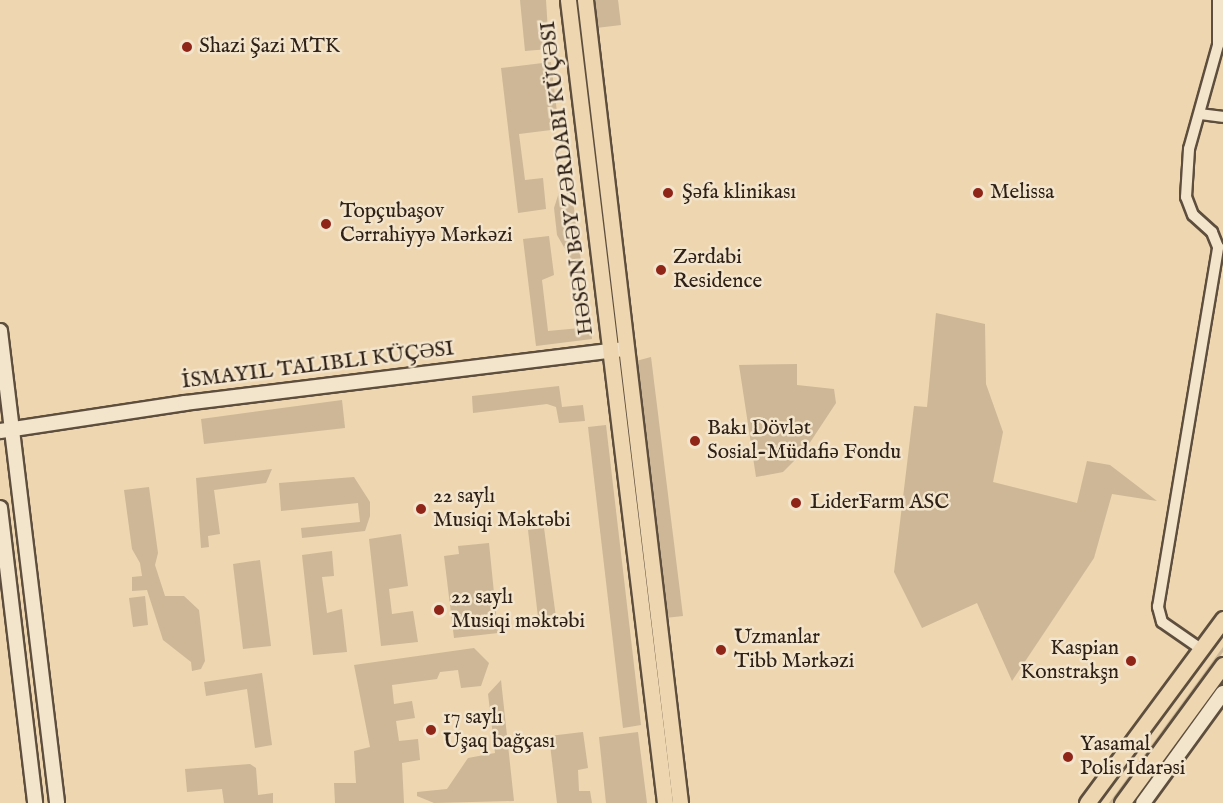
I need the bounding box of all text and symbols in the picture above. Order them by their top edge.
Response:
street label: HƏSƏN BƏY ZƏRDABI KÜÇƏSI [536,20,600,336]
place label: Shazi Şazi MTK [199,34,340,60]
marker: Shazi Şazi MTK [180,40,194,54]
place label: Şəfa klinikası [682,180,796,206]
place label: Melissa [990,180,1054,206]
marker: Şəfa klinikası [659,184,677,202]
marker: Melissa [971,186,985,200]
place label: Topçubaşov Cərrahiyyə Mərkəzi [340,199,513,249]
marker: Topçubaşov Cərrahiyyə Mərkəzi [317,215,335,233]
place label: Zərdabi Residence [673,245,762,295]
marker: Zərdabi Residence [654,263,668,277]
street label: İSMAYIL TALIBLI KÜÇƏSI [180,337,456,395]
place label: Bakı Dövlət Sosial-Müdafiə Fondu [707,416,901,466]
marker: Bakı Dövlət Sosial-Müdafiə Fondu [688,434,702,448]
place label: 22 saylı Musiqi Məktəbi [433,484,571,534]
place label: LiderFarm ASC [810,490,949,516]
marker: LiderFarm ASC [787,494,805,512]
marker: 22 saylı Musiqi Məktəbi [414,502,428,516]
place label: 22 saylı Musiqi məktəbi [451,585,585,635]
marker: 22 saylı Musiqi məktəbi [432,603,446,617]
place label: Uzmanlar Tibb Mərkəzi [734,625,854,675]
place label: Kaspian Konstrakşn [1020,636,1119,686]
marker: Uzmanlar Tibb Mərkəzi [712,641,730,659]
marker: Kaspian Konstrakşn [1124,654,1138,668]
place label: 17 saylı Uşaq bağçası [443,705,555,755]
marker: 17 saylı Uşaq bağçası [424,723,438,737]
place label: Yasamal Polis Idarəsi [1080,732,1185,782]
marker: Yasamal Polis Idarəsi [1061,750,1075,764]

